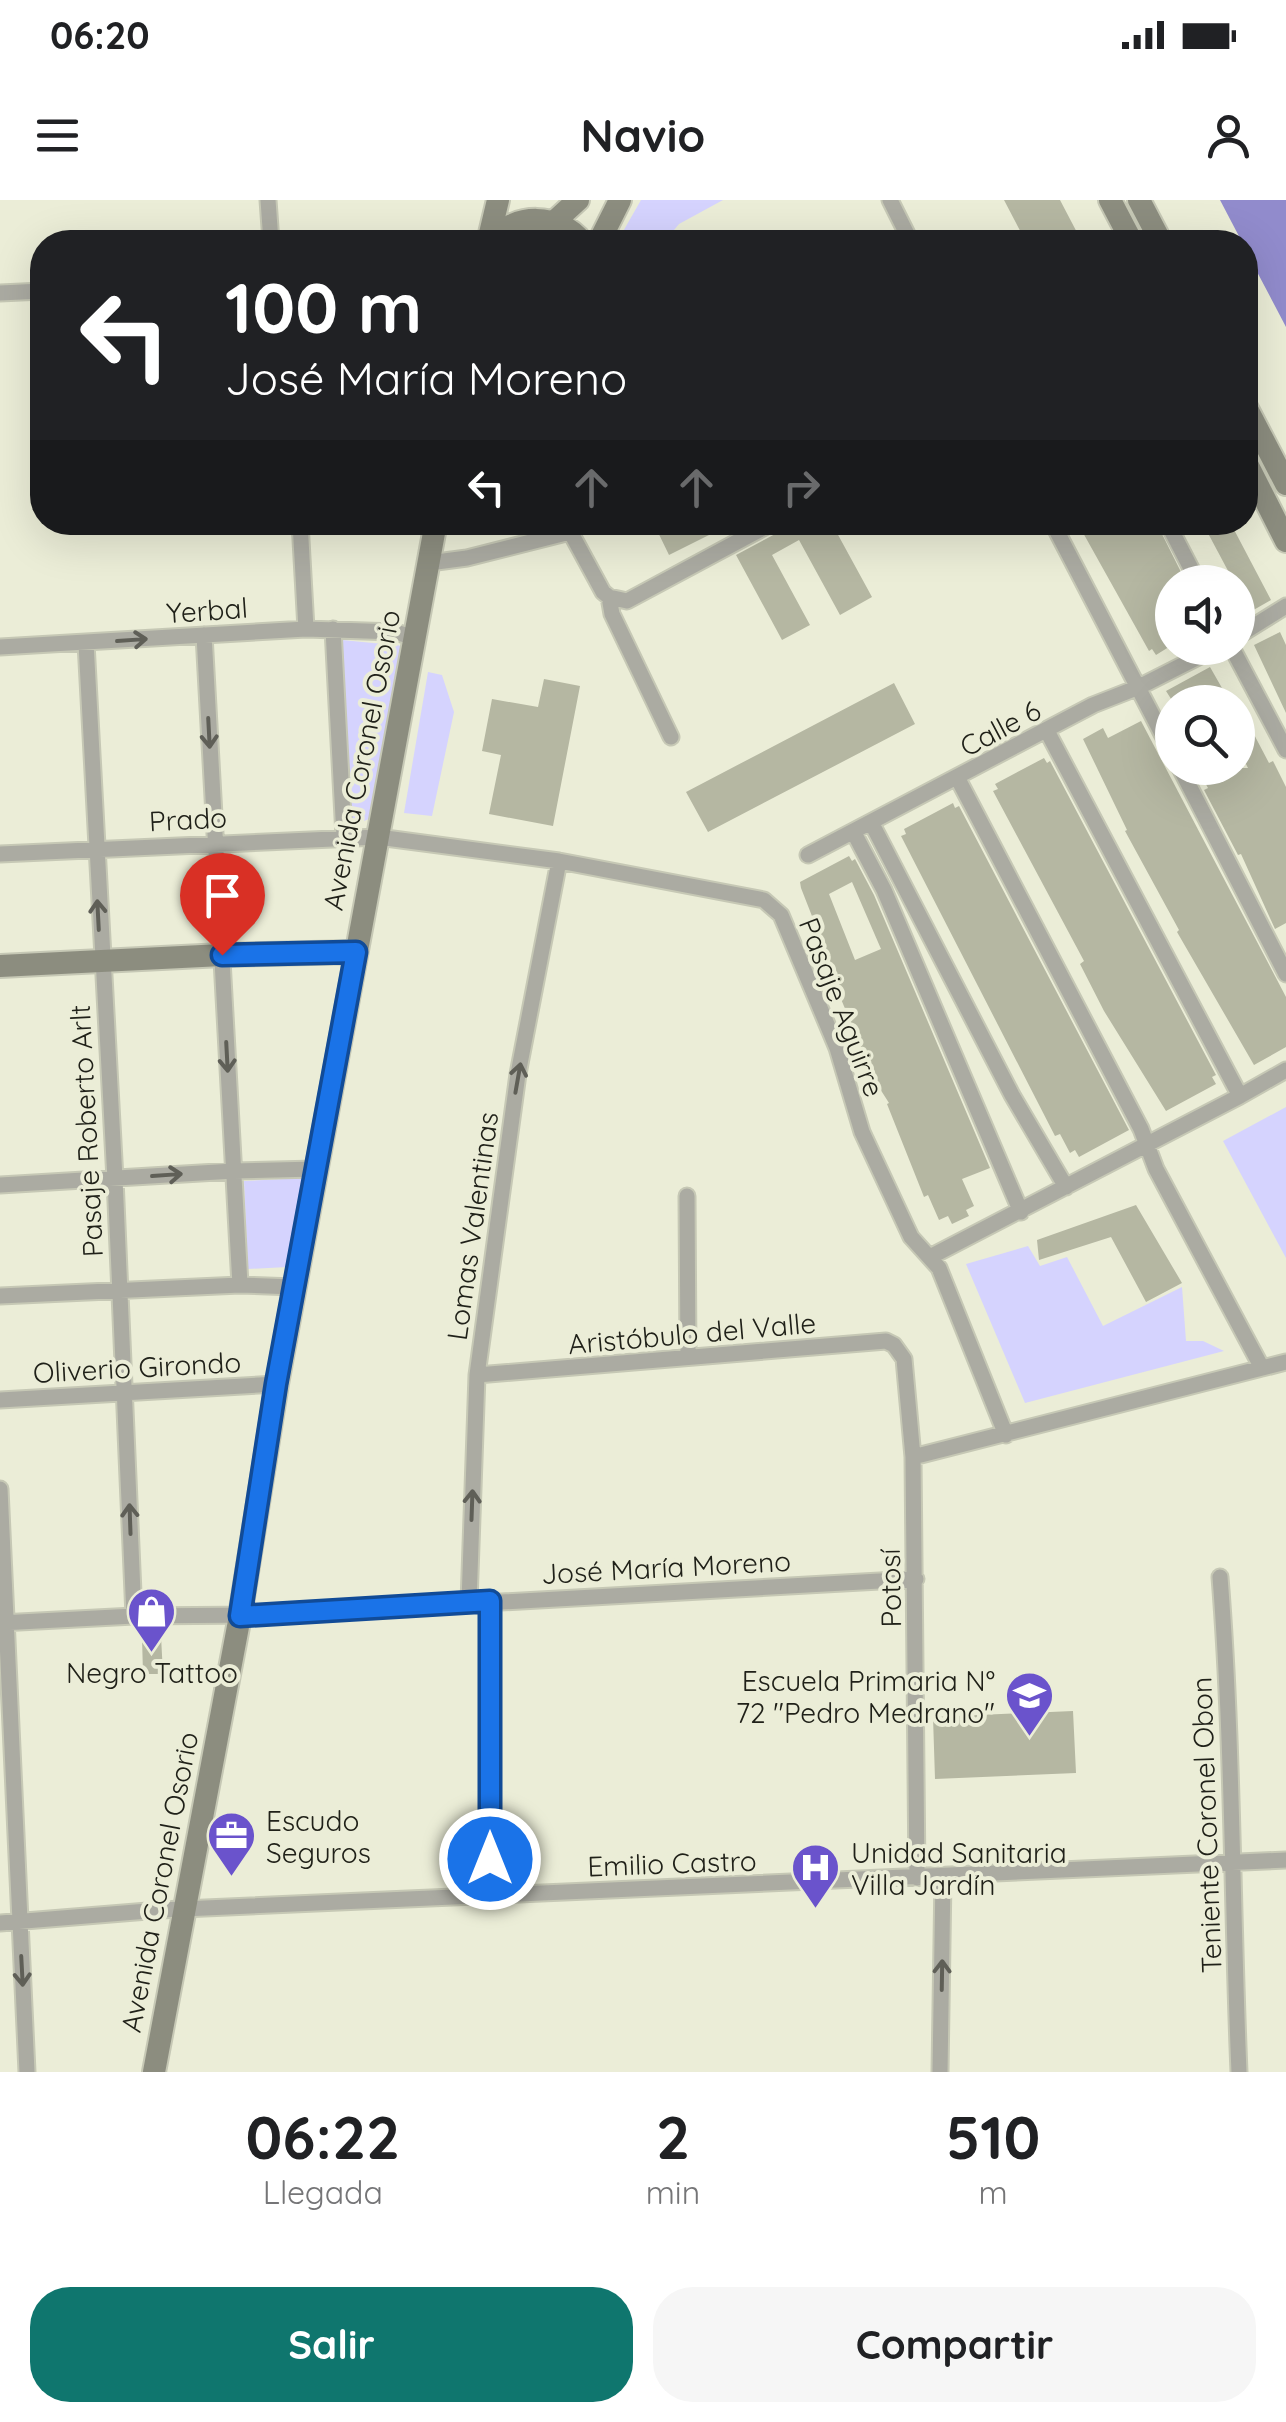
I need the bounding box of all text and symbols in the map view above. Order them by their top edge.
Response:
text: 06:20 [50,11,150,59]
text: Navio [581,107,705,163]
icon: menu [30,108,85,163]
icon: person [1201,108,1256,163]
text: 100 m [225,263,422,351]
icon: left [60,270,190,400]
text: José María Moreno [225,350,627,406]
icon: left [459,460,514,515]
icon: ahead [564,460,619,515]
icon: ahead [669,460,724,515]
icon: right [774,460,829,515]
map controls [1155,565,1255,785]
button: sound [1155,565,1255,665]
street label: Yerbal [165,590,249,630]
street label: Avenida Coronel Osorio [315,607,407,913]
one-way arrow [116,630,148,649]
button: search [1155,685,1255,785]
street label: Calle 6 [954,692,1046,764]
one-way arrow [200,716,219,748]
street label: Prado [148,799,228,839]
pin [180,853,265,956]
icon: arrive [195,868,250,923]
one-way arrow [89,899,108,931]
street label: Pasaje Aguirre [792,913,892,1101]
street label: Pasaje Roberto Arlt [62,1004,110,1258]
one-way arrow [218,1041,237,1073]
one-way arrow [509,1062,528,1095]
street label: Lomas Valentinas [439,1110,505,1342]
one-way arrow [151,1166,183,1185]
street label: Aristóbulo del Valle [567,1305,817,1361]
street label: Oliverio Girondo [32,1344,242,1390]
one-way arrow [463,1489,482,1521]
one-way arrow [121,1503,140,1535]
street label: José María Moreno [540,1543,792,1591]
street label: Potosí [872,1548,908,1628]
shop icon: Negro Tattoo [126,1586,178,1654]
place label: Negro Tattoo [66,1655,238,1690]
place label: Escuela Primaria N° 72 "Pedro Medrano" [736,1663,995,1730]
school or university icon: Escuela Primaria N° 72 "Pedro Medrano" [1004,1670,1056,1738]
street label: Teniente Coronel Obon [1183,1676,1229,1974]
street label: Avenida Coronel Osorio [113,1729,205,2035]
place label: Escudo Seguros [266,1803,371,1870]
position arrow [438,1807,542,1911]
office icon: Escudo Seguros [205,1810,257,1878]
place label: Unidad Sanitaria Villa Jardín [851,1835,1067,1902]
hospital icon: Unidad Sanitaria Villa Jardín [790,1842,842,1910]
street label: Emilio Castro [587,1843,757,1883]
one-way arrow [12,1954,31,1986]
one-way arrow [932,1959,951,1991]
text: 06:22 [246,2099,400,2174]
text: 2 [656,2099,690,2174]
text: 510 [946,2099,1040,2174]
text: Llegada [263,2172,383,2212]
text: min [646,2172,700,2212]
text: m [979,2172,1008,2212]
button: Salir [30,2287,633,2402]
button: Compartir [653,2287,1256,2402]

